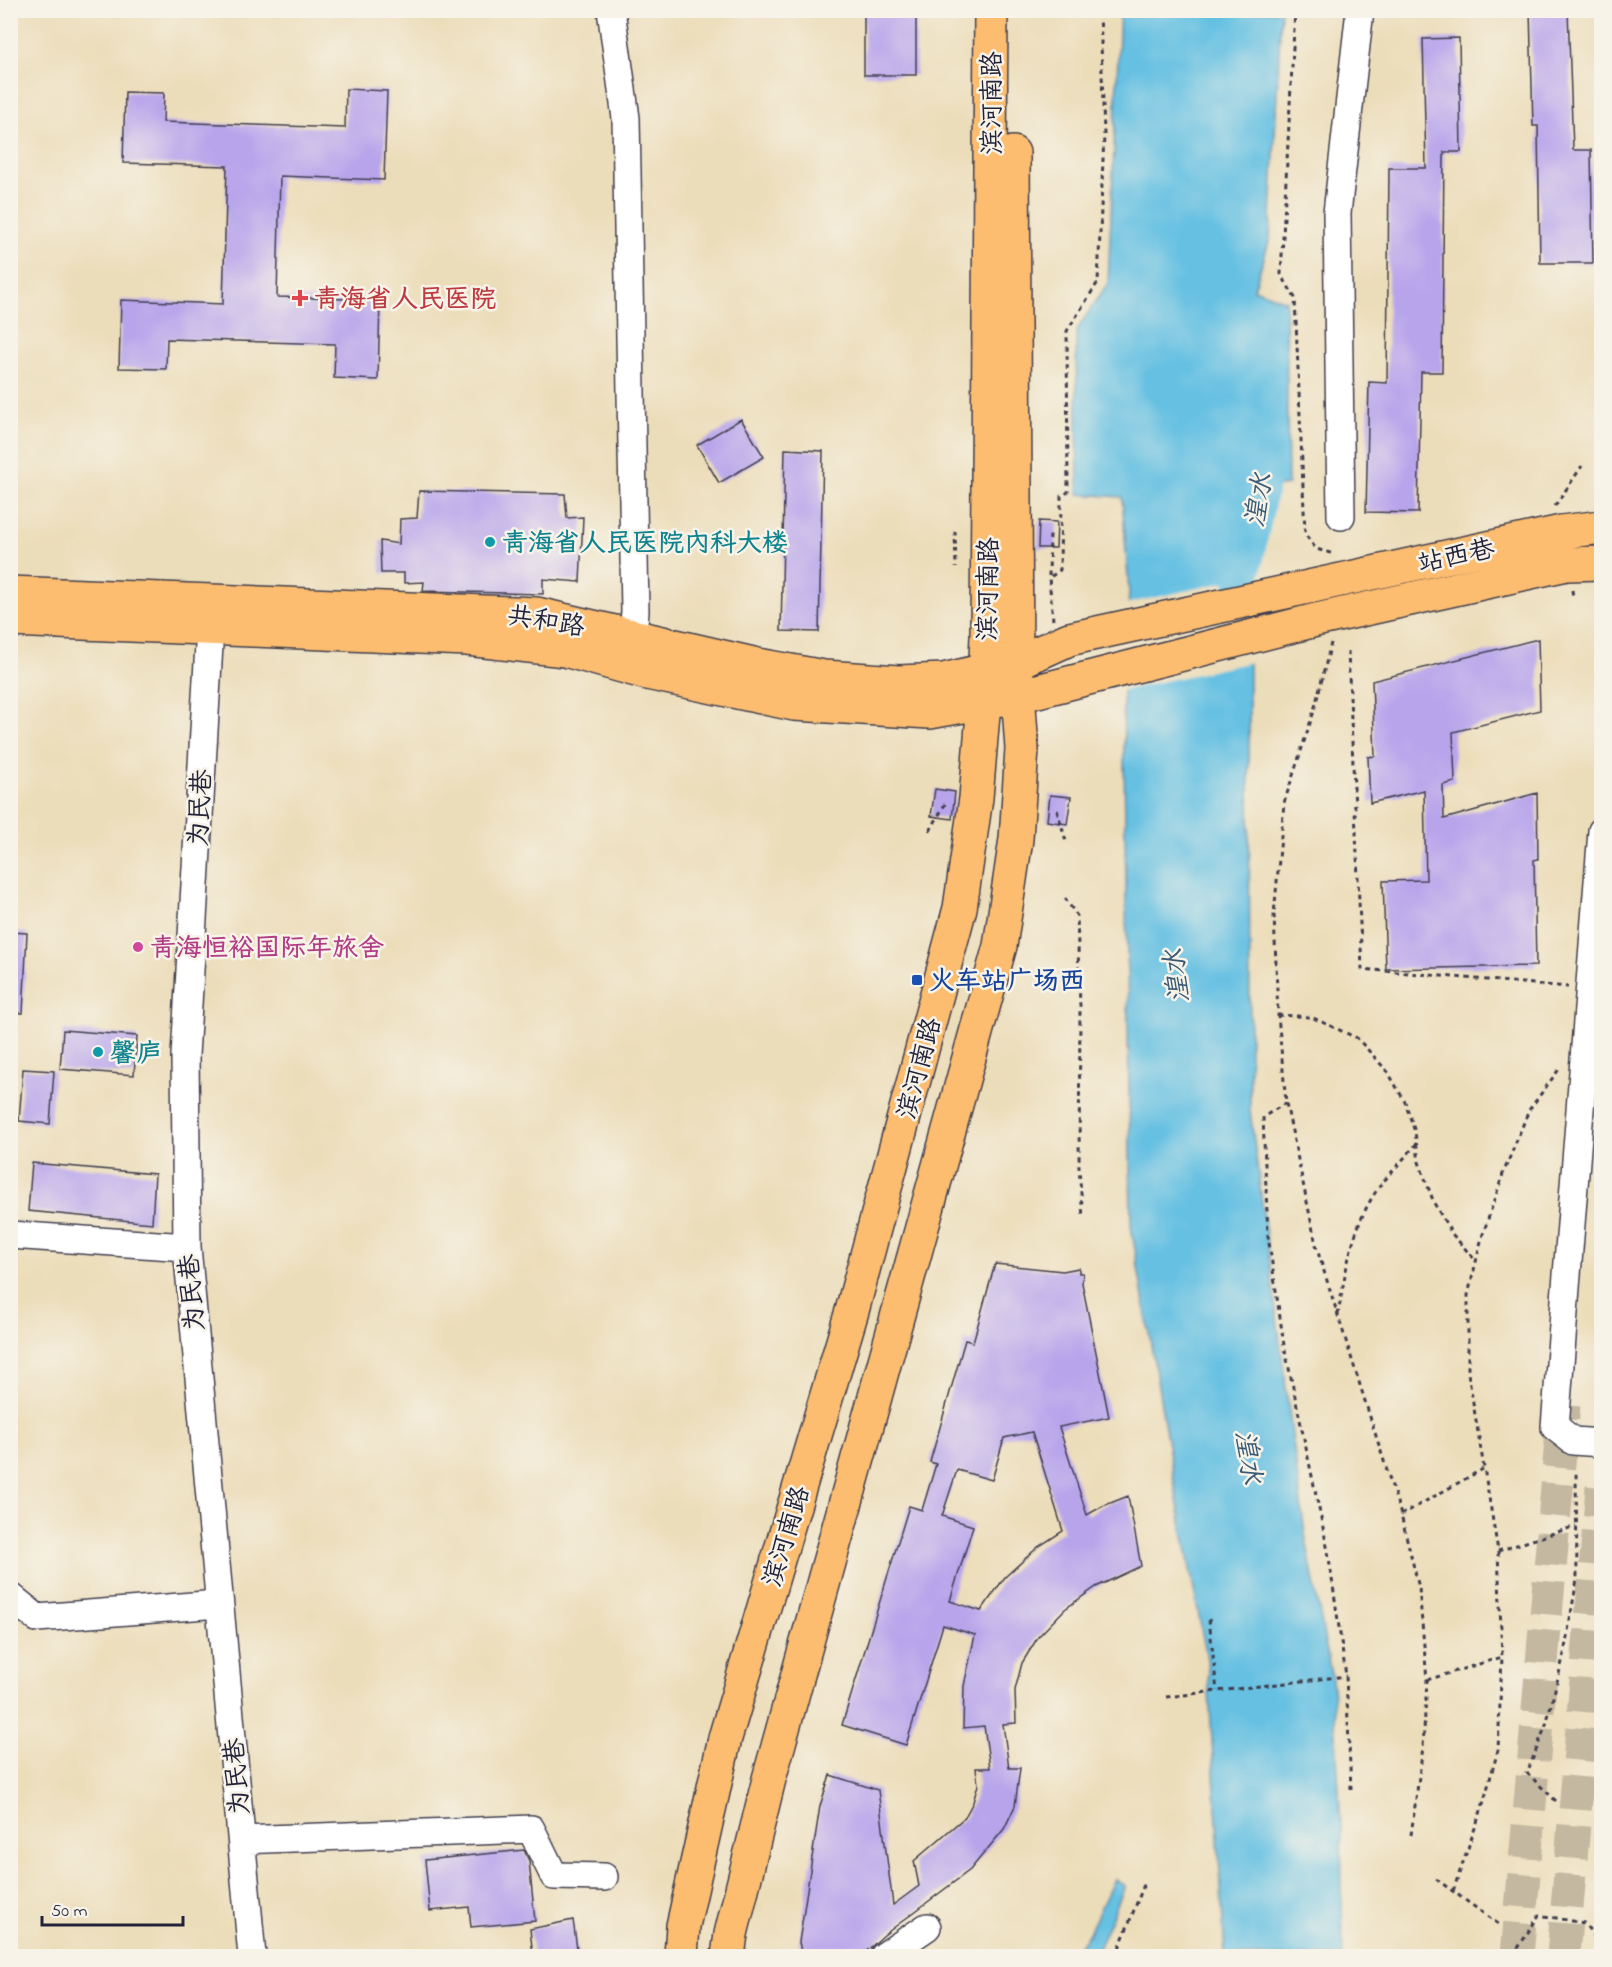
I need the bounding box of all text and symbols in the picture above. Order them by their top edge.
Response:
street label: 滨河南路 [975,51,1013,155]
place label: 青海省人民医院 [314,282,496,320]
marker: 青海省人民医院 [291,289,309,307]
water label: 湟水 [1237,469,1285,530]
place label: 青海省人民医院内科大楼 [502,526,788,564]
street label: 站西巷 [1415,531,1499,585]
marker: 青海省人民医院内科大楼 [483,535,497,549]
street label: 滨河南路 [970,537,1010,641]
street label: 共和路 [504,598,587,648]
street label: 为民巷 [181,768,223,848]
place label: 青海恒裕国际年旅舍 [150,931,384,969]
marker: 青海恒裕国际年旅舍 [131,940,145,954]
water label: 湟水 [1156,946,1201,1005]
place label: 火车站广场西 [929,964,1085,1002]
marker: 火车站广场西 [910,973,924,987]
street label: 滨河南路 [889,1014,953,1124]
place label: 馨庐 [110,1036,162,1074]
marker: 馨庐 [91,1045,105,1059]
street label: 为民巷 [172,1252,216,1333]
water label: 湟水 [1223,1428,1270,1488]
street label: 滨河南路 [754,1482,821,1592]
street label: 为民巷 [217,1736,261,1817]
scale bar [42,1889,183,1927]
text: 50 m [51,1899,88,1925]

